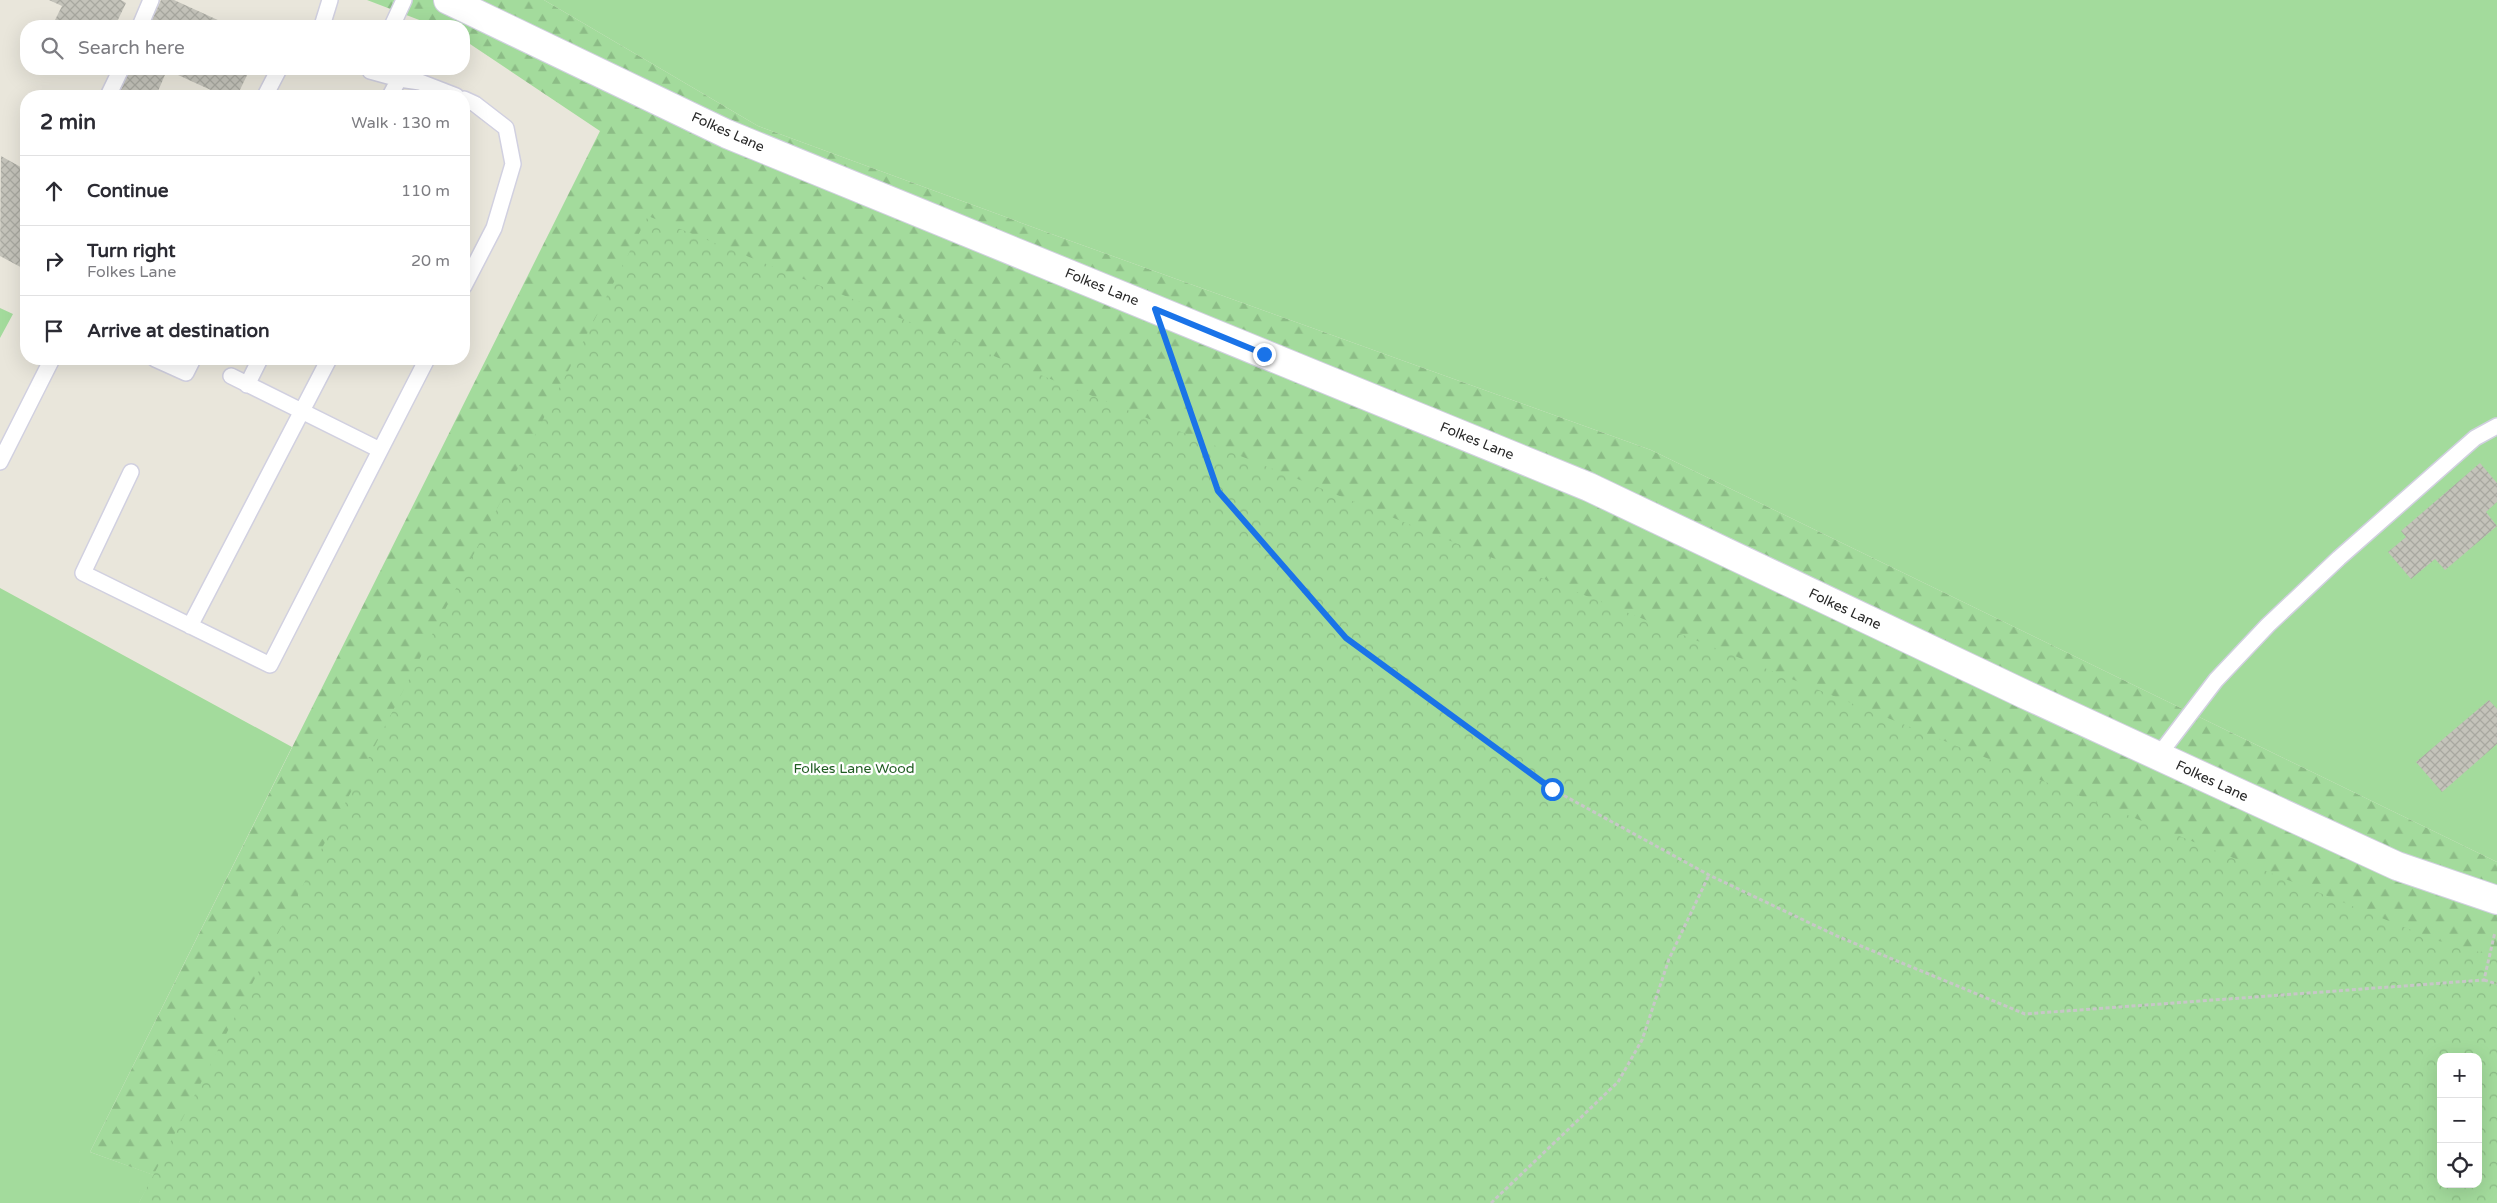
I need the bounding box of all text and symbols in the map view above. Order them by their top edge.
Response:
search box [20,20,470,75]
icon: search [38,34,66,62]
text: Search here [78,37,185,59]
street label: Folkes Lane [689,108,767,156]
text: 2 min [40,110,96,135]
text: Walk · 130 m [351,113,450,133]
icon: ahead [40,177,68,205]
text: Continue [87,180,169,202]
text: 110 m [401,181,450,201]
text: Turn right [87,240,175,262]
icon: right [40,247,68,275]
text: 20 m [411,251,450,271]
text: Folkes Lane [87,262,176,282]
street label: Folkes Lane [1063,264,1141,310]
icon: arrive [40,317,68,345]
text: Arrive at destination [87,320,270,342]
route end [1253,343,1276,366]
street label: Folkes Lane [1438,418,1516,464]
street label: Folkes Lane [1806,585,1884,633]
street label: Folkes Lane [2173,757,2251,805]
park label: Folkes Lane Wood [793,760,915,777]
route start [1541,778,1564,801]
map controls [2437,1053,2482,1188]
button: + [2437,1053,2482,1098]
button: − [2437,1098,2482,1143]
button: locate [2437,1143,2482,1188]

